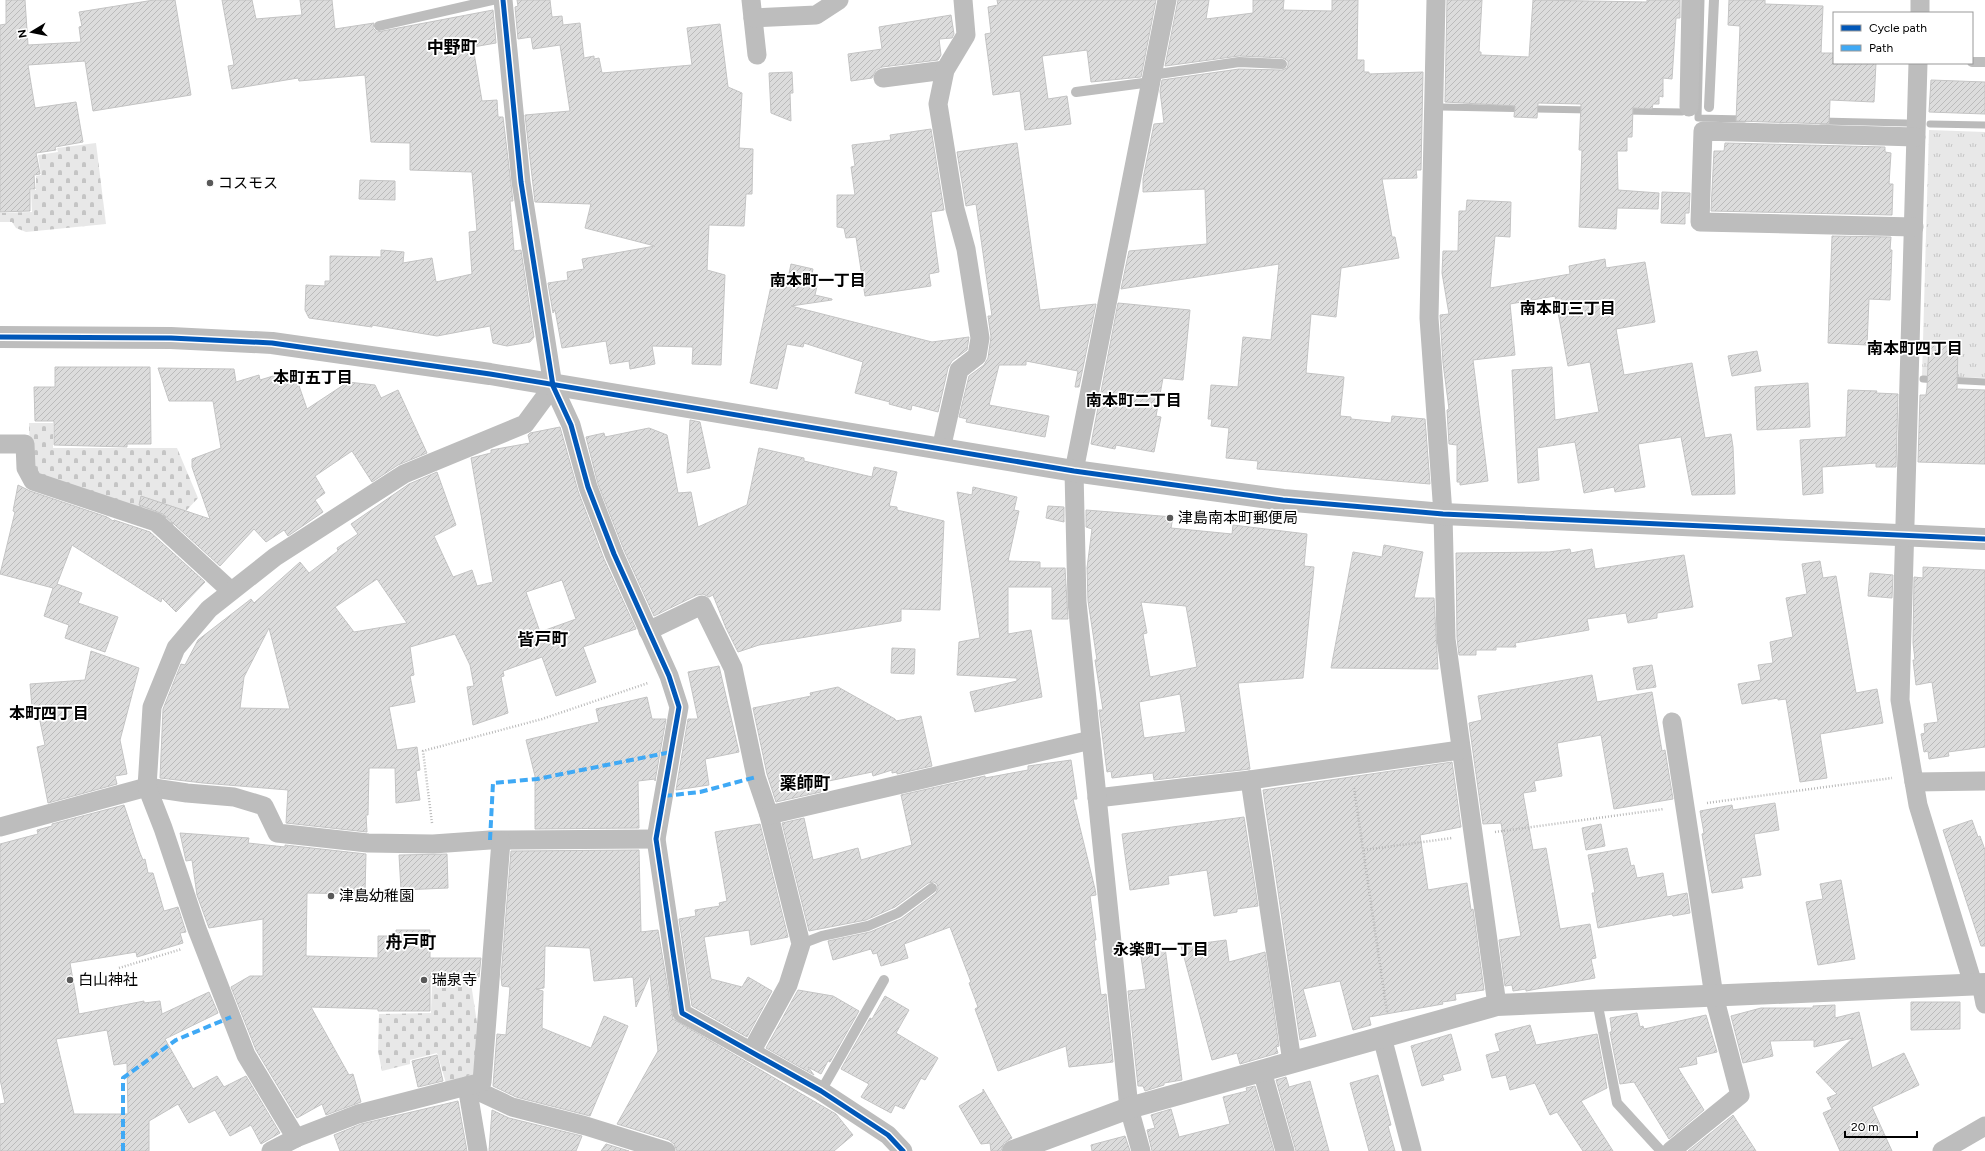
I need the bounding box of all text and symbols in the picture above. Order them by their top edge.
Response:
north arrow [12,12,52,52]
legend [1833,12,1973,64]
text: Cycle path [1869,21,1927,35]
text: N [16,28,30,39]
district label: 中野町 [427,37,478,57]
text: Path [1869,41,1893,55]
place label: コスモス [218,174,278,192]
marker: コスモス [205,178,215,188]
district label: 南本町一丁目 [770,271,866,290]
district label: 南本町三丁目 [1520,299,1616,318]
district label: 南本町四丁目 [1867,339,1963,358]
district label: 本町五丁目 [273,368,353,387]
district label: 南本町二丁目 [1086,391,1182,410]
place label: 津島南本町郵便局 [1178,509,1298,527]
marker: 津島南本町郵便局 [1165,513,1175,523]
district label: 皆戸町 [518,629,569,649]
district label: 本町四丁目 [9,704,89,723]
district label: 薬師町 [780,773,831,793]
place label: 津島幼稚園 [339,887,414,905]
marker: 津島幼稚園 [326,891,336,901]
district label: 舟戸町 [386,932,437,952]
district label: 永楽町一丁目 [1113,940,1209,959]
place label: 白山神社 [78,971,138,989]
place label: 瑞泉寺 [432,971,477,989]
marker: 白山神社 [65,975,75,985]
marker: 瑞泉寺 [419,975,429,985]
scale bar [1845,1113,1917,1139]
text: 20 m [1851,1120,1879,1134]

